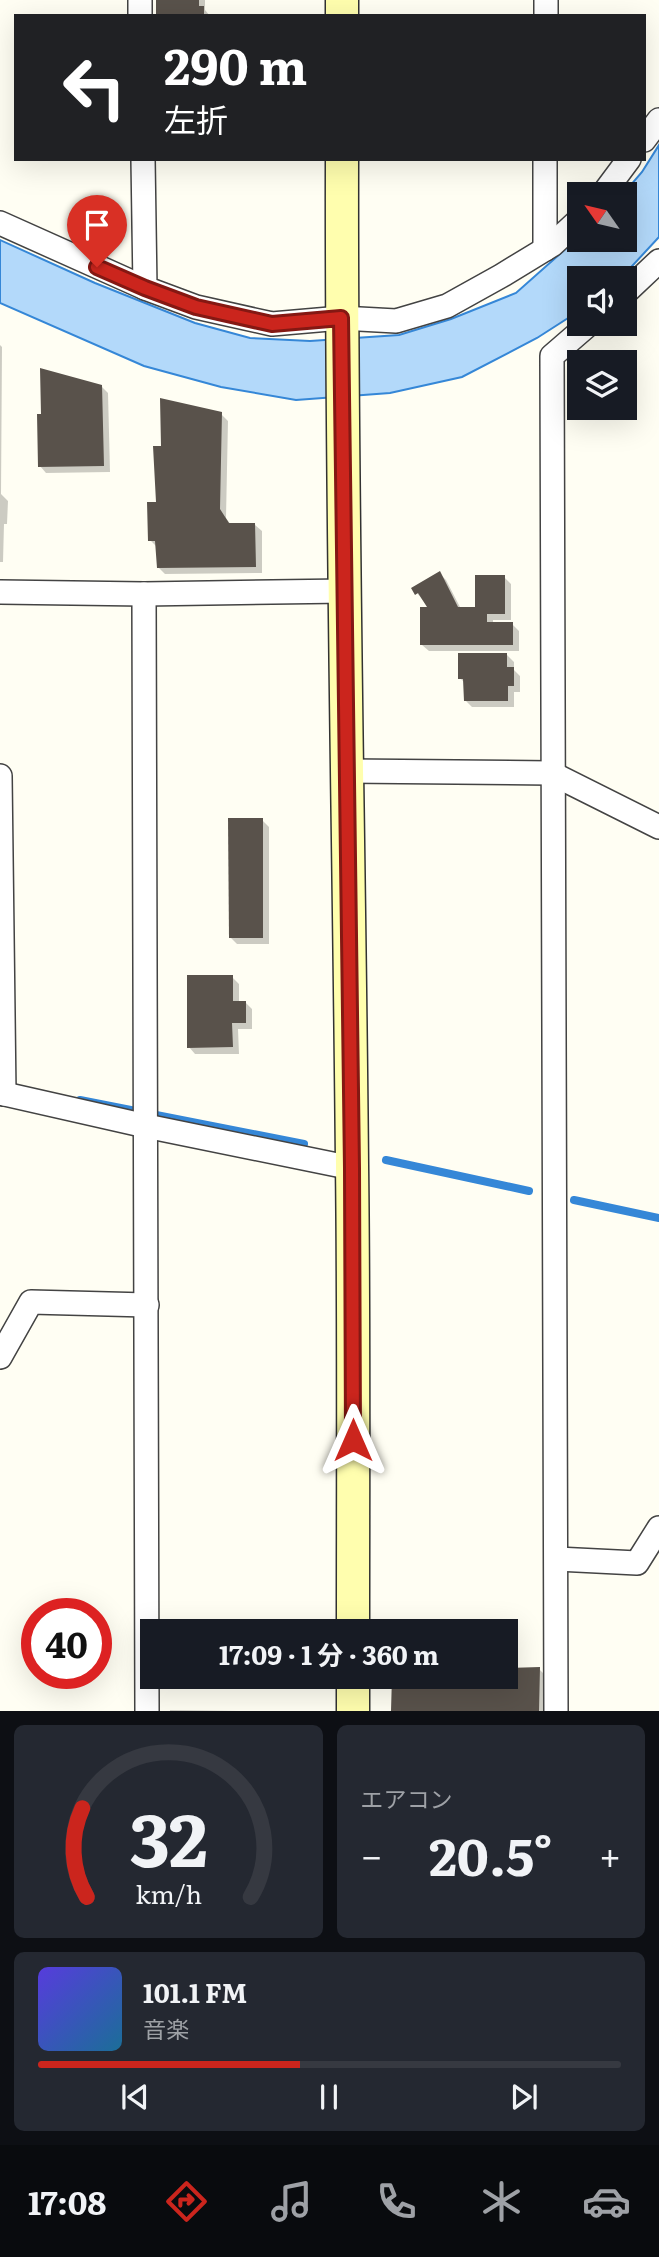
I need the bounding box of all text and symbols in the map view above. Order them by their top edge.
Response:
text: 290 m [164,27,307,100]
icon: left [49,42,140,133]
text: 左折 [164,94,228,142]
north arrow [567,182,637,252]
map controls [567,182,637,420]
pin [67,195,127,267]
icon: arrive [78,206,116,244]
button: sound [567,266,637,336]
button: layers [567,350,637,420]
position arrow [316,1403,390,1477]
speed limit sign: 40 [21,1598,112,1689]
text: 17:09 · 1 分 · 360 m [219,1634,439,1673]
text: エアコン [361,1781,453,1815]
text: 32 [129,1782,207,1890]
text: 20.5° [429,1815,553,1892]
text: − [361,1825,383,1882]
text: + [599,1825,621,1882]
text: km/h [135,1875,202,1912]
text: 101.1 FM [143,1972,247,2011]
text: 音楽 [143,2011,189,2045]
icon: previous [116,2078,154,2116]
icon: pause [310,2078,348,2116]
icon: next [505,2078,543,2116]
text: 17:08 [28,2177,106,2225]
icon: directions [162,2177,211,2226]
icon: music [267,2177,316,2226]
icon: phone [372,2177,421,2226]
icon: climate [477,2177,526,2226]
icon: car [582,2177,631,2226]

